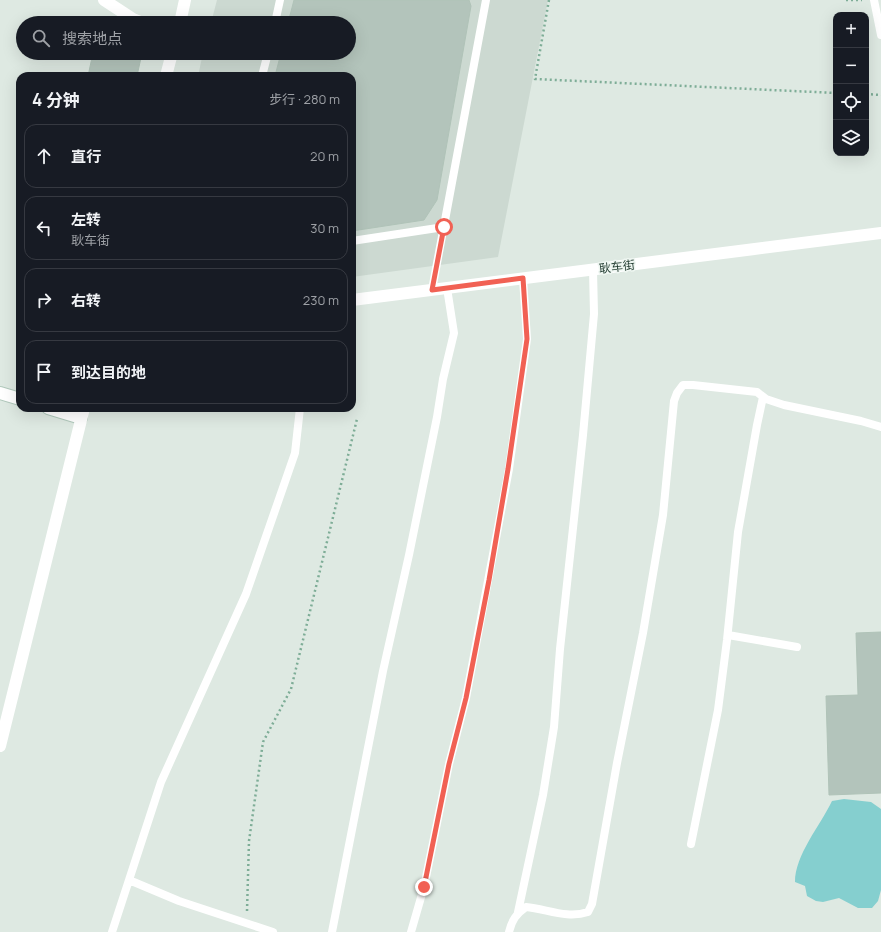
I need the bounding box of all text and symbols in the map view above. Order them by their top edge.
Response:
map controls [833,12,869,156]
button: + [833,12,869,48]
search box [16,16,356,60]
icon: search [30,27,52,49]
text: 搜索地点 [62,28,122,49]
button: − [833,48,869,84]
button: locate [833,84,869,120]
text: 4 分钟 [32,88,80,111]
text: 步行 · 280 m [269,90,340,108]
button: layers [833,120,869,156]
icon: ahead [33,145,55,167]
text: 直行 [71,146,101,167]
text: 20 m [310,147,339,165]
text: 左转 [71,209,101,230]
icon: left [33,217,55,239]
route start [435,218,453,236]
text: 30 m [310,219,339,237]
text: 耿车街 [71,231,110,249]
street label: 耿车街 [598,256,636,277]
icon: right [33,289,55,311]
text: 右转 [71,290,101,311]
text: 230 m [303,291,339,309]
icon: arrive [33,361,55,383]
text: 到达目的地 [71,362,146,383]
route end [415,878,433,896]

